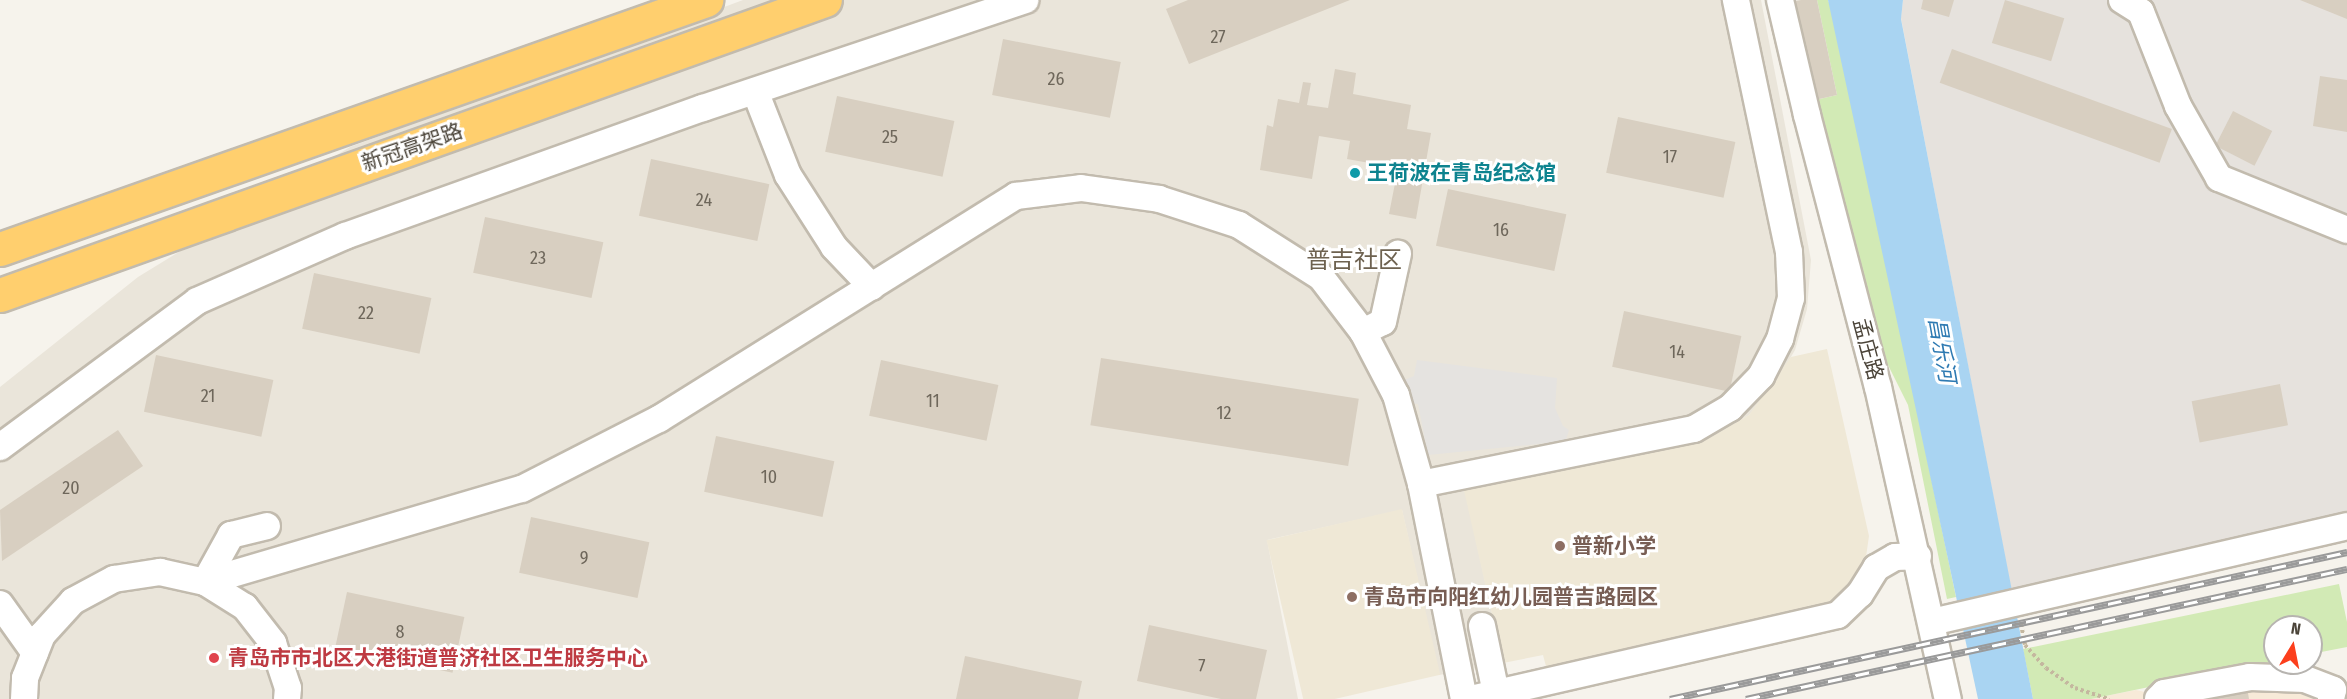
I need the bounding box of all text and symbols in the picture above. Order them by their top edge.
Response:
house number: 27 [1210,26,1226,48]
house number: 26 [1048,68,1064,90]
street label: 新冠高架路 [358,118,466,176]
house number: 25 [882,126,898,148]
house number: 17 [1663,146,1677,168]
place label: 王荷波在青岛纪念馆 [1367,160,1556,186]
marker: 王荷波在青岛纪念馆 [1348,166,1362,180]
house number: 24 [696,189,712,211]
house number: 16 [1493,219,1509,241]
house number: 23 [530,247,546,269]
district label: 普吉社区 [1306,247,1402,275]
house number: 22 [358,302,374,324]
street label: 孟庄路 [1848,315,1888,383]
water label: 昌乐河 [1923,315,1961,385]
house number: 14 [1669,341,1685,363]
house number: 21 [201,385,215,407]
house number: 11 [926,390,940,412]
house number: 12 [1217,402,1231,424]
house number: 10 [761,466,777,488]
house number: 20 [62,477,80,499]
place label: 普新小学 [1572,533,1656,559]
marker: 普新小学 [1553,539,1567,553]
house number: 9 [580,547,588,569]
place label: 青岛市向阳红幼儿园普吉路园区 [1364,584,1658,610]
marker: 青岛市向阳红幼儿园普吉路园区 [1345,590,1359,604]
north arrow [2263,615,2323,675]
text: N [2289,619,2302,639]
house number: 8 [396,621,404,643]
place label: 青岛市市北区大港街道普济社区卫生服务中心 [228,645,648,671]
marker: 青岛市市北区大港街道普济社区卫生服务中心 [205,649,223,667]
house number: 7 [1198,655,1206,677]

